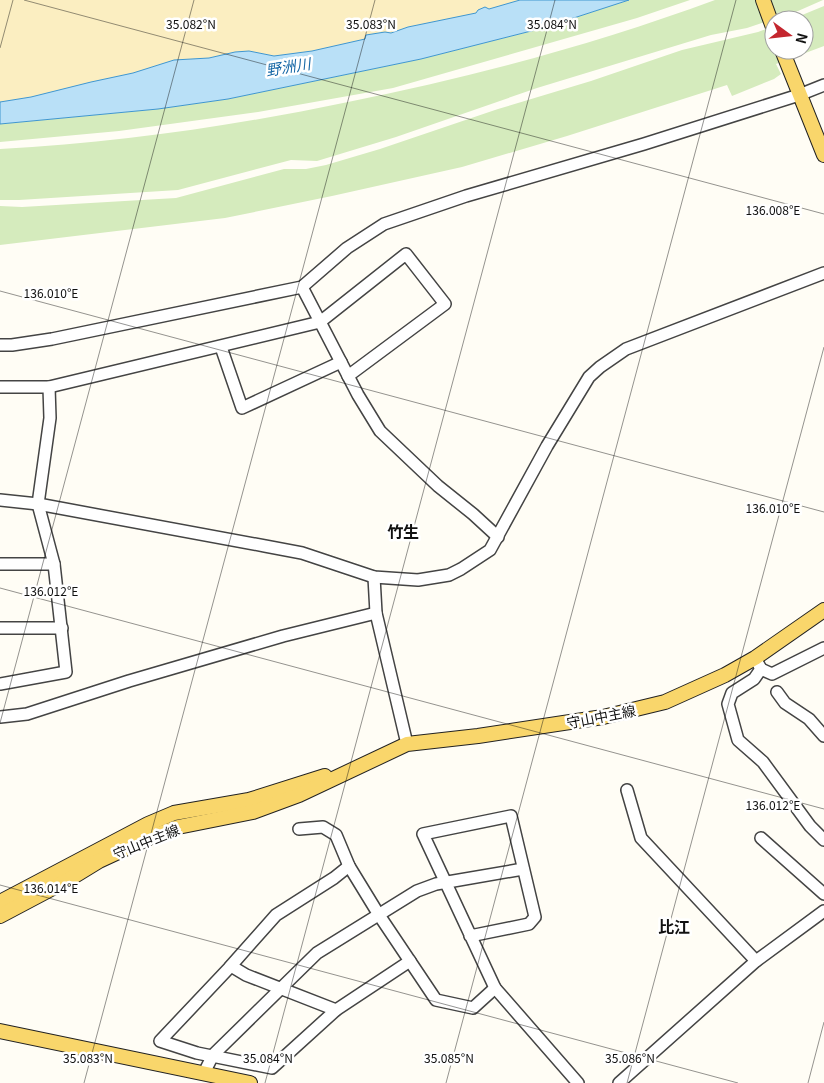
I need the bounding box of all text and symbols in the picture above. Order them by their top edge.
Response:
north arrow [764,10,814,60]
text: 35.082°N [166,15,216,32]
text: 35.083°N [346,15,396,32]
text: 35.084°N [527,15,577,32]
text: N [792,31,814,46]
water label: 野洲川 [264,52,314,80]
text: 136.008°E [746,201,800,218]
text: 136.010°E [24,284,78,301]
text: 136.010°E [746,499,800,516]
district label: 竹生 [387,519,419,543]
text: 136.012°E [24,582,78,599]
street label: 守山中主線 [565,700,637,732]
text: 136.012°E [746,796,800,813]
street label: 守山中主線 [110,819,182,863]
text: 136.014°E [24,879,78,896]
district label: 比江 [658,914,690,938]
text: 35.083°N [63,1049,113,1066]
text: 35.084°N [243,1049,293,1066]
text: 35.085°N [424,1049,474,1066]
text: 35.086°N [605,1049,655,1066]

